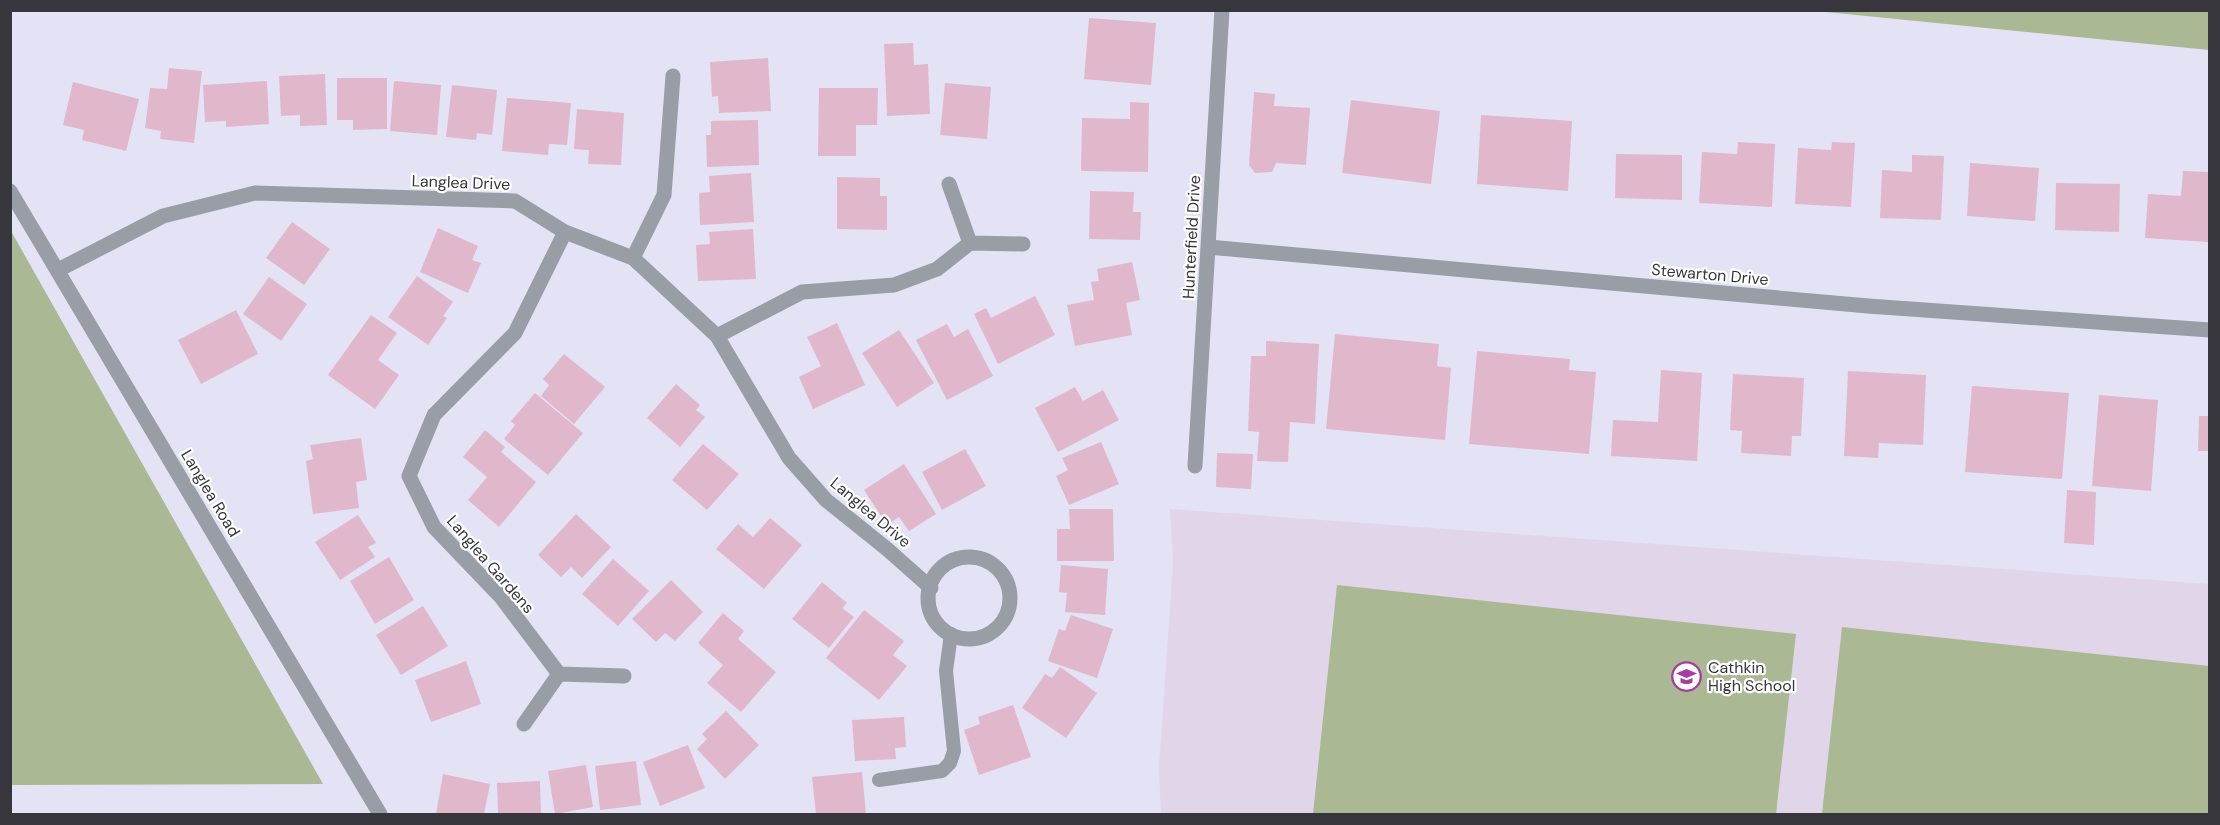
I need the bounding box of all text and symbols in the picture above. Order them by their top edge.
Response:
street label: Langlea Drive [411,170,511,195]
street label: Hunterfield Drive [1178,174,1205,300]
street label: Stewarton Drive [1651,259,1769,290]
street label: Langlea Road [176,446,245,541]
street label: Langlea Drive [826,473,915,552]
street label: Langlea Gardens [442,511,539,618]
place label: Cathkin High School [1708,657,1795,696]
school or university icon: Cathkin High School [1671,660,1703,692]

